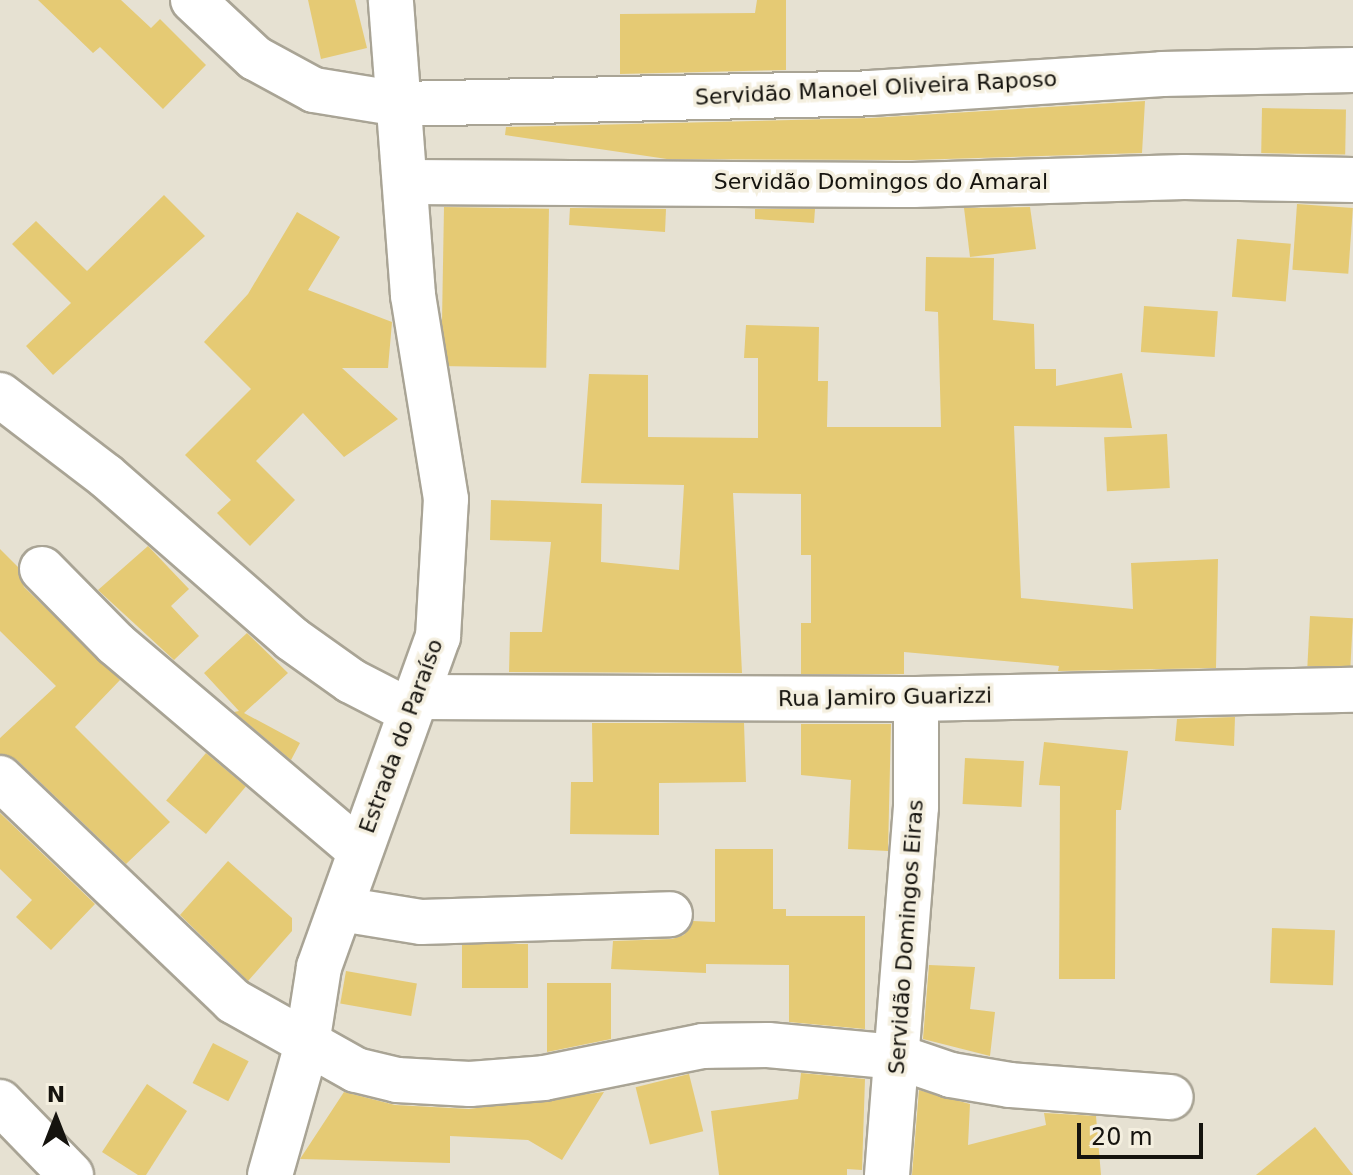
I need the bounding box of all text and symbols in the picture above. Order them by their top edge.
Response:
street label: Servidão Manoel Oliveira Raposo [694,65,1058,111]
street label: Servidão Domingos do Amaral [714,169,1048,195]
street label: Estrada do Paraíso [354,635,448,837]
street label: Rua Jamiro Guarizzi [778,682,992,712]
street label: Servidão Domingos Eiras [883,799,929,1075]
north arrow [16,1079,96,1159]
text: N [47,1082,65,1107]
scale bar [1081,1107,1207,1157]
text: 20 m [1091,1123,1153,1151]

